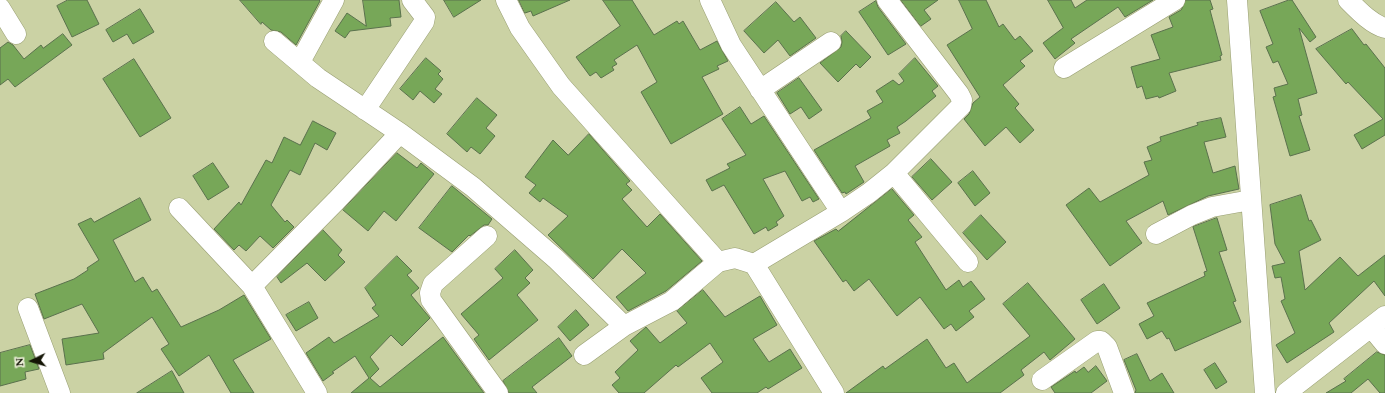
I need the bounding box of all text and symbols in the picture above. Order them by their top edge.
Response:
north arrow [12,341,52,381]
text: N [11,357,28,367]

